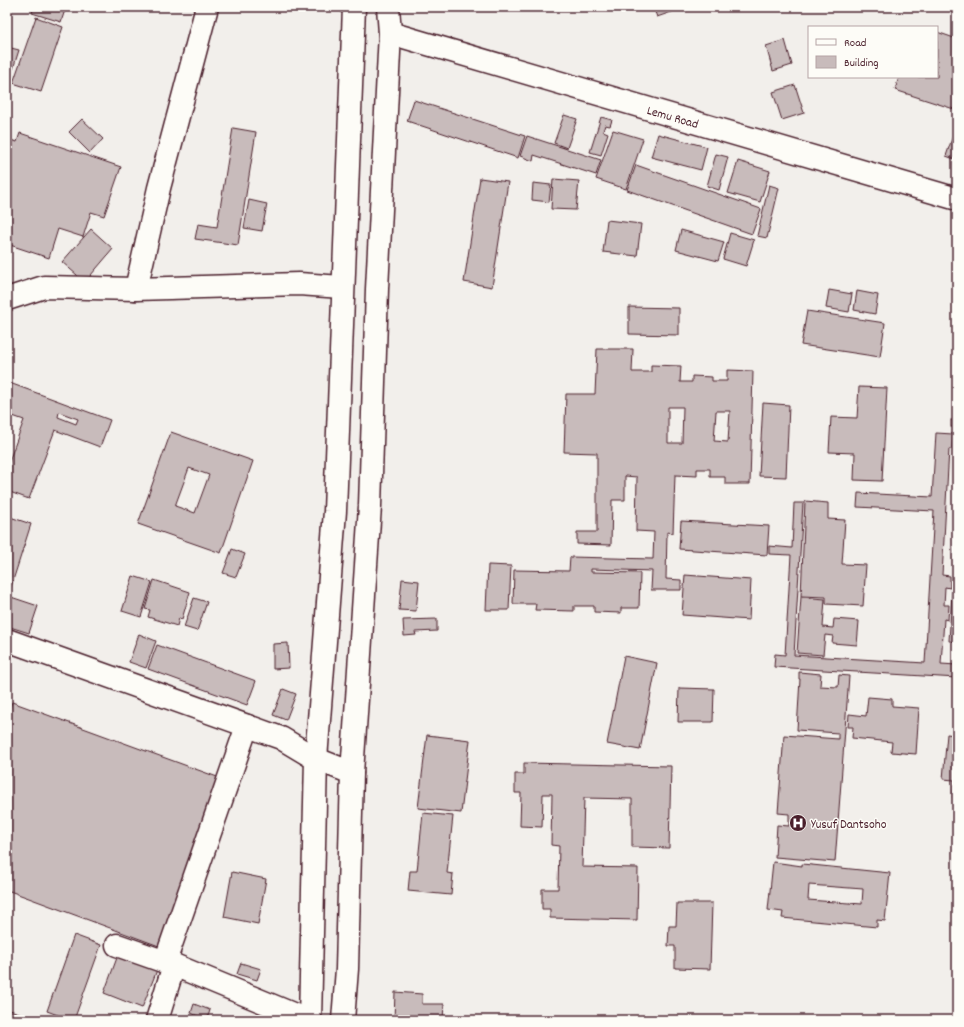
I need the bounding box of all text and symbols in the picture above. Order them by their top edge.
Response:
legend [808,26,938,78]
text: Road [844,35,866,52]
text: Building [844,55,879,72]
street label: Lemu Road [644,102,700,135]
hospital icon: Yusuf Dantsoho [788,813,808,833]
place label: Yusuf Dantsoho [811,816,887,835]

